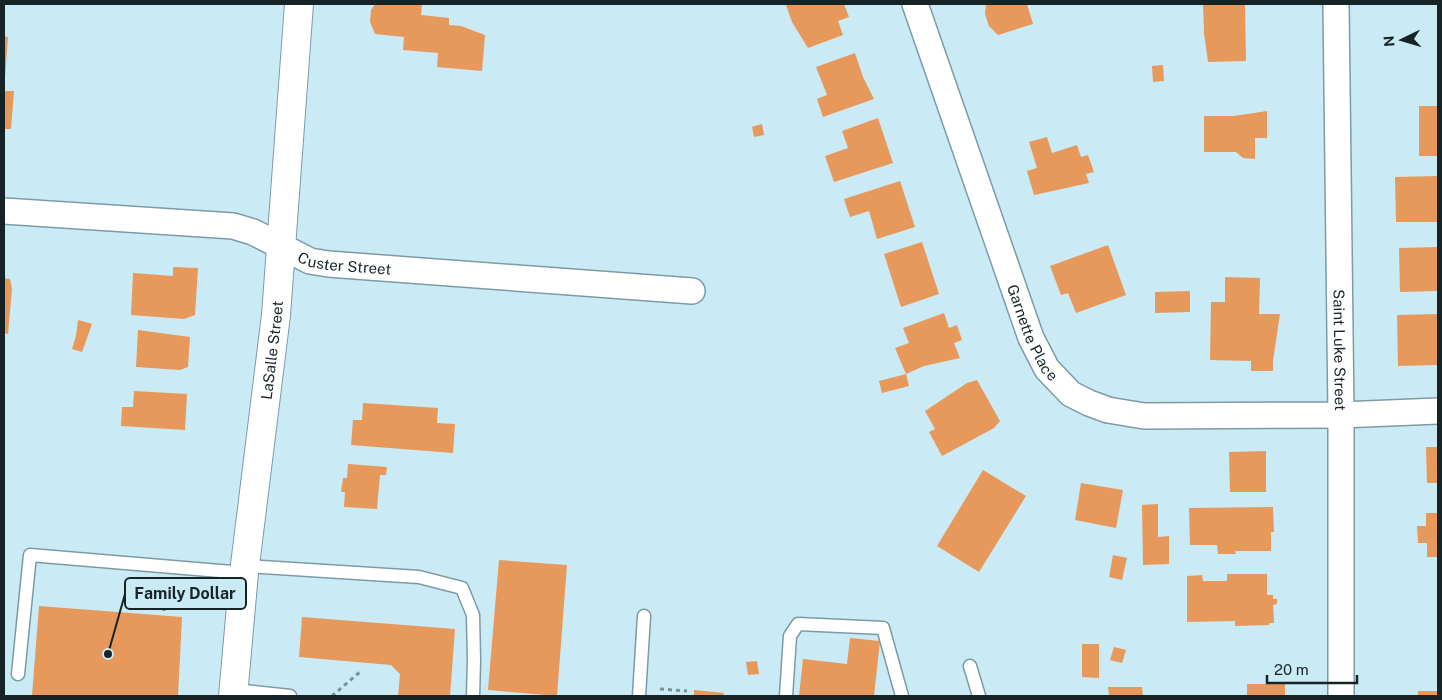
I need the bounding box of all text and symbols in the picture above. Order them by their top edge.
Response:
north arrow [1377,15,1427,65]
text: N [1381,35,1397,47]
street label: Custer Street [295,248,392,277]
street label: Garnette Place [1004,282,1062,384]
street label: Saint Luke Street [1331,289,1349,411]
street label: LaSalle Street [257,300,286,401]
callout: Family Dollar [125,578,246,609]
text: Family Dollar [134,584,236,603]
scale bar [1267,652,1357,684]
text: 20 m [1274,661,1309,678]

